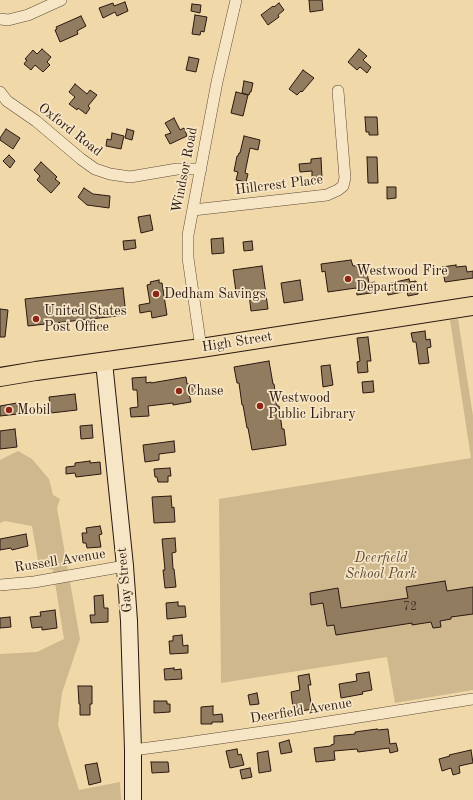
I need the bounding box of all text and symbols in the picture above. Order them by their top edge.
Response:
street label: Oxford Road [35,100,105,160]
street label: Windsor Road [168,126,202,214]
street label: Hillcrest Place [234,171,324,199]
place label: Westwood Fire Department [356,263,448,296]
marker: Westwood Fire Department [343,274,353,284]
place label: Dedham Savings [164,286,266,302]
marker: Dedham Savings [151,289,161,299]
place label: United States Post Office [44,303,127,336]
marker: United States Post Office [31,314,41,324]
street label: High Street [201,328,273,356]
place label: Chase [187,383,223,399]
marker: Chase [174,386,184,396]
place label: Westwood Public Library [268,390,356,422]
marker: Westwood Public Library [255,401,265,411]
place label: Mobil [17,402,50,418]
marker: Mobil [4,405,14,415]
street label: Russell Avenue [13,546,107,576]
street label: Gay Street [114,547,136,613]
park label: Deerfield School Park [345,550,417,582]
house number: 72 [403,600,417,614]
street label: Deerfield Avenue [249,695,353,727]

